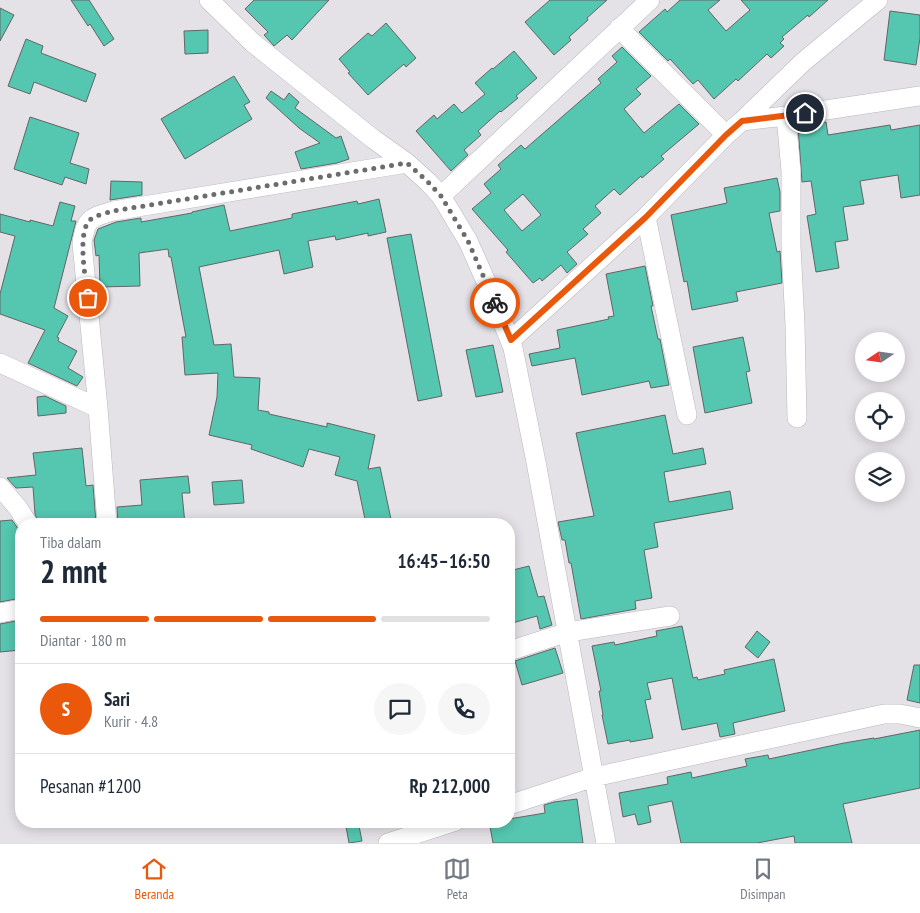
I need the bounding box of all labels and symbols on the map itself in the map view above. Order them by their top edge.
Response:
pin [784,92,826,134]
pin [67,277,109,319]
courier [470,278,520,328]
north arrow [855,332,905,382]

